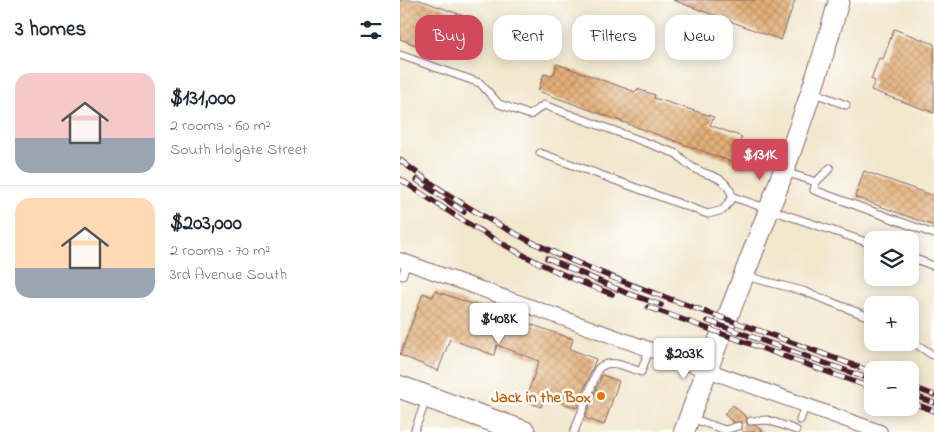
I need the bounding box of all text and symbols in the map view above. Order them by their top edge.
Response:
text: 3 homes [15,15,86,45]
chip: Buy [415,15,483,60]
chip: Rent [493,15,562,60]
chip: Filters [572,15,655,60]
chip: New [665,15,733,60]
icon: filters [357,16,385,44]
text: $131,000 [170,84,236,114]
icon: home [55,93,115,153]
text: 2 rooms · 60 m² [170,114,271,138]
text: South Holgate Street [170,138,307,162]
pin: $131K [725,138,795,181]
text: $131K [743,143,777,167]
text: $203,000 [170,209,242,239]
icon: home [55,218,115,278]
map controls [864,231,919,416]
button: layers [864,231,919,286]
text: 2 rooms · 70 m² [170,239,270,263]
text: 3rd Avenue South [170,263,287,287]
button: + [864,296,919,351]
pin: $408K [464,302,534,345]
text: $408K [481,307,517,331]
pin: $203K [649,338,719,380]
text: $203K [665,342,703,366]
button: − [864,361,919,416]
place label: Jack in the Box [491,386,591,410]
marker: Jack in the Box [595,390,607,402]

